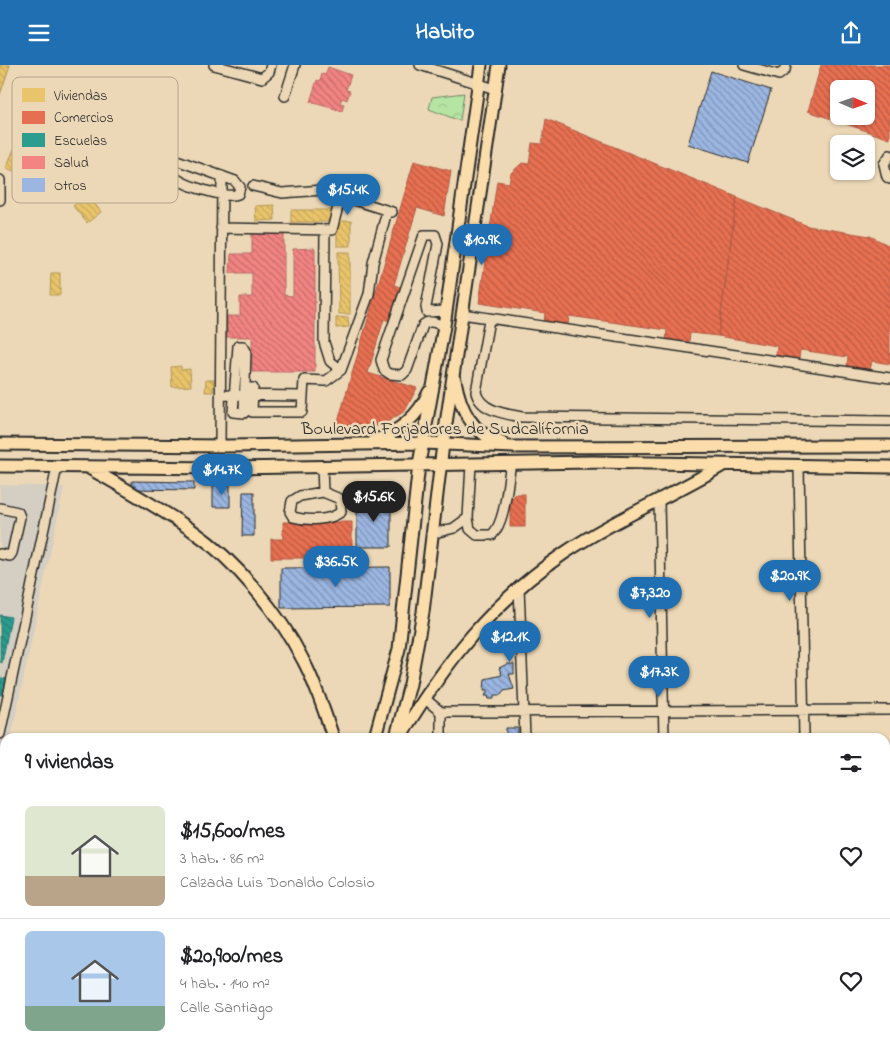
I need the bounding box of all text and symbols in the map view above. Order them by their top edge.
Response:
text: Habito [415,17,475,49]
icon: menu [25,19,53,47]
icon: share [837,19,865,47]
legend [12,77,178,203]
north arrow [830,80,875,125]
map controls [830,80,875,180]
text: Viviendas [53,86,107,107]
text: Comercios [54,108,114,129]
text: Escuelas [54,131,107,152]
button: layers [830,135,875,180]
text: Salud [54,153,89,174]
pin: $15.4K [307,173,389,216]
text: Otros [54,176,87,197]
text: $15.4K [327,178,369,202]
pin: $10.9K [441,223,523,266]
text: $10.9K [463,228,501,252]
street label: Boulevard Forjadores de Sudcalifornia [300,417,589,443]
pin: $14.7K [181,453,263,496]
text: $14.7K [203,458,241,482]
pin: $15.6K [333,481,415,523]
text: $15.6K [353,485,395,509]
pin: $36.5K [295,545,377,588]
text: $36.5K [314,550,358,574]
pin: $20.9K [749,559,831,602]
text: $20.9K [770,564,810,588]
pin: $7,320 [609,577,691,619]
text: $7,320 [630,581,670,605]
pin: $12.1K [469,621,551,663]
text: $12.1K [491,625,529,649]
pin: $17.3K [618,655,700,698]
text: $17.3K [640,660,679,684]
text: 9 viviendas [25,748,114,778]
icon: filters [837,749,865,777]
text: $15,600/mes [180,817,285,847]
icon: home [65,826,125,886]
icon: heart [837,842,865,870]
text: 3 hab. · 86 m² [180,847,264,871]
text: Calzada Luis Donaldo Colosio [180,871,375,895]
text: $20,900/mes [180,942,283,972]
icon: home [65,951,125,1011]
icon: heart [837,967,865,995]
text: 4 hab. · 140 m² [180,972,270,996]
text: Calle Santiago [180,996,273,1020]

